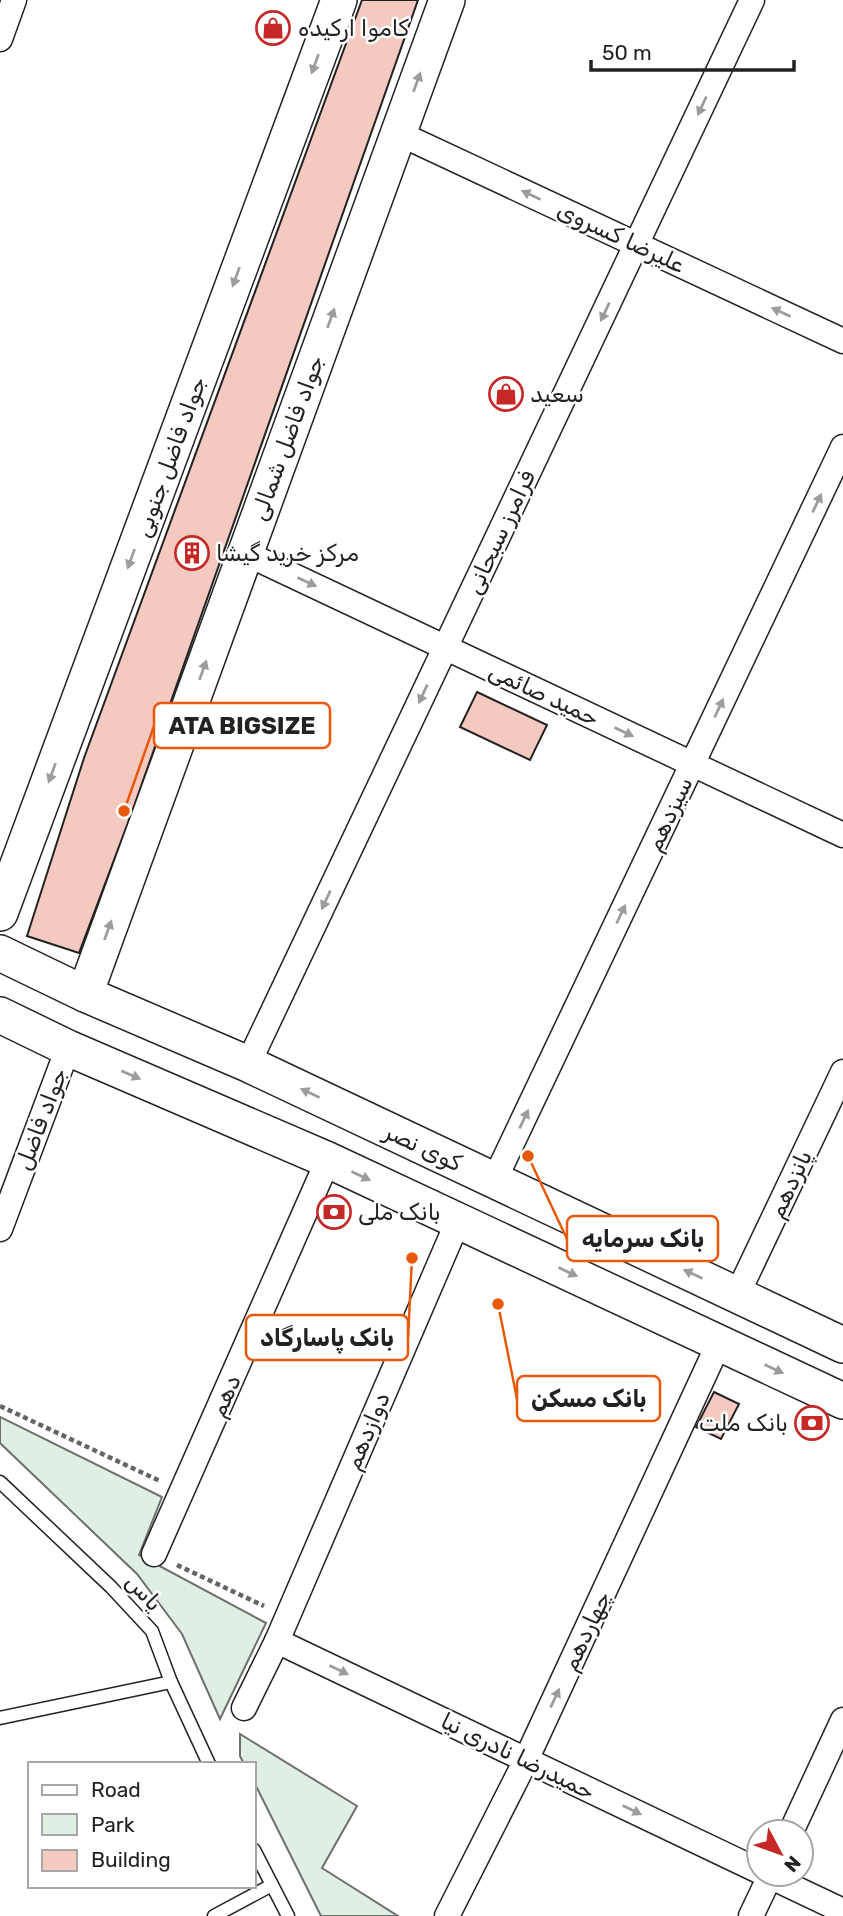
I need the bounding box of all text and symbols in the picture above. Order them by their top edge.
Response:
shop icon: کاموا ارکیده [254,9,292,47]
place label: کاموا ارکیده [298,14,410,42]
scale bar [591,28,794,72]
text: 50 m [602,40,652,65]
one-way arrow [310,53,321,74]
one-way arrow [412,71,423,92]
one-way arrow [697,96,708,116]
one-way arrow [521,189,541,201]
street label: علیرضا کسروی [553,195,689,279]
one-way arrow [230,267,241,288]
one-way arrow [599,302,611,322]
one-way arrow [771,307,791,318]
one-way arrow [326,308,337,329]
street label: جواد فاضل شمالی [244,352,330,524]
street label: جواد فاضل جنوبی [128,373,212,541]
shop icon: سعید [487,375,525,413]
place label: سعید [530,380,584,408]
street label: فرامرز سبحانی [459,465,541,598]
one-way arrow [811,493,822,513]
building icon: مرکز خرید گیشا [173,534,211,572]
place label: مرکز خرید گیشا [216,539,359,567]
one-way arrow [126,549,137,570]
one-way arrow [297,576,317,588]
street label: حمید صائمی [484,656,604,732]
one-way arrow [198,660,209,681]
one-way arrow [418,684,429,704]
one-way arrow [713,698,725,718]
callout: ATA BIGSIZE [154,703,330,748]
text: ATA BIGSIZE [168,712,316,740]
one-way arrow [614,726,634,737]
one-way arrow [46,762,57,783]
street label: سیزدهم [640,772,699,856]
one-way arrow [320,890,332,910]
one-way arrow [616,904,627,924]
one-way arrow [103,920,114,941]
street label: جواد فاضل [9,1064,73,1174]
one-way arrow [120,1070,141,1081]
one-way arrow [300,1087,320,1099]
one-way arrow [518,1109,529,1129]
street label: کوی نصر [378,1116,467,1177]
street label: پانزدهم [762,1146,820,1223]
one-way arrow [351,1171,372,1182]
bank icon: بانک ملی [315,1193,353,1231]
place label: بانک ملی [358,1198,441,1226]
callout: بانک سرمایه [567,1216,718,1261]
text: بانک سرمایه [582,1225,704,1253]
one-way arrow [557,1267,578,1278]
one-way arrow [683,1269,703,1280]
callout: بانک پاسارگاد [246,1315,408,1360]
text: بانک پاسارگاد [260,1324,394,1355]
one-way arrow [763,1364,784,1375]
street label: دهم [203,1370,248,1422]
callout: بانک مسکن [517,1376,660,1421]
text: بانک مسکن [531,1385,647,1413]
street label: دوازدهم [338,1388,397,1474]
bank icon: بانک ملت [793,1404,831,1442]
place label: بانک ملت [699,1409,788,1437]
street label: یاس [120,1568,168,1616]
street label: چهاردهم [555,1587,618,1676]
one-way arrow [328,1665,349,1676]
one-way arrow [549,1688,561,1708]
street label: حمیدرضا نادری نیا [436,1707,600,1805]
legend [28,1762,256,1888]
text: Road [91,1777,141,1802]
one-way arrow [622,1805,642,1816]
text: Park [91,1812,135,1837]
north arrow [745,1818,815,1888]
text: Building [91,1847,171,1872]
text: N [779,1851,806,1877]

